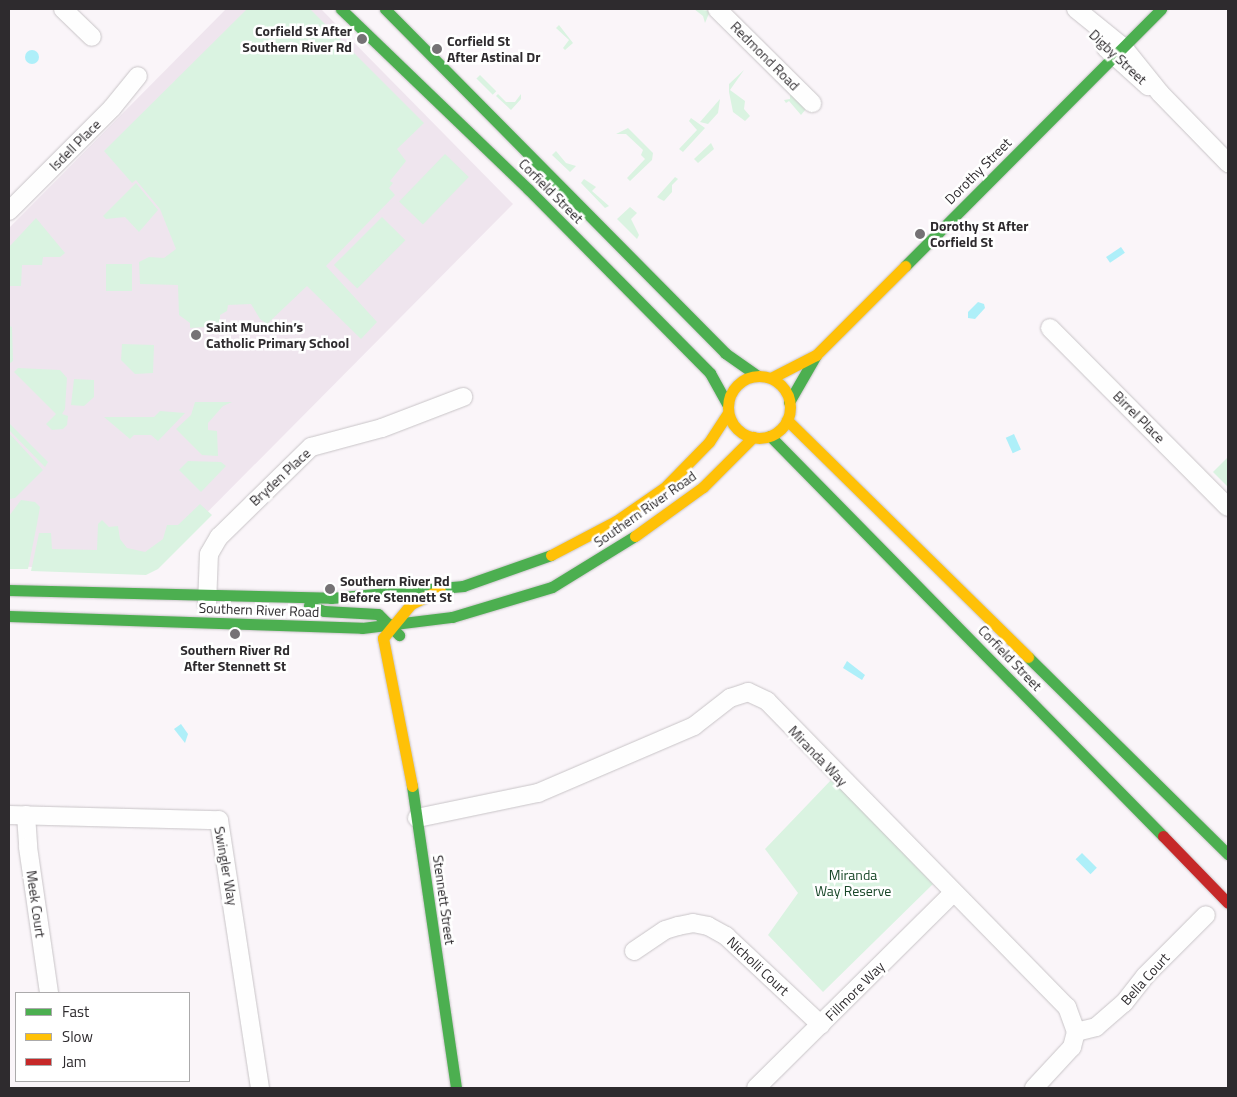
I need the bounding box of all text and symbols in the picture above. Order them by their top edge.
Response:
street label: Redmond Road [727,18,803,94]
place label: Corfield St After Southern River Rd [242,23,352,56]
street label: Digby Street [1086,26,1150,88]
marker: Corfield St After Southern River Rd [356,33,368,45]
place label: Corfield St After Astinal Dr [447,33,540,65]
marker: Corfield St After Astinal Dr [431,43,443,55]
street label: Isdell Place [46,116,104,174]
street label: Dorothy Street [941,134,1015,208]
street label: Corfield Street [515,155,587,227]
place label: Dorothy St After Corfield St [930,218,1028,250]
marker: Dorothy St After Corfield St [914,228,926,240]
place label: Saint Munchin’s Catholic Primary School [206,319,349,352]
marker: Saint Munchin’s Catholic Primary School [190,329,202,341]
street label: Birrel Place [1110,388,1168,446]
street label: Bryden Place [246,445,314,509]
street label: Southern River Road [591,467,699,551]
place label: Southern River Rd Before Stennett St [340,573,452,606]
marker: Southern River Rd Before Stennett St [324,583,336,595]
street label: Southern River Road [198,599,320,621]
street label: Corfield Street [975,622,1045,694]
marker: Southern River Rd After Stennett St [229,628,241,640]
place label: Southern River Rd After Stennett St [180,642,290,674]
street label: Miranda Way [785,722,851,790]
street label: Swingler Way [211,825,241,907]
street label: Stennett Street [429,854,459,946]
park label: Miranda Way Reserve [815,867,891,900]
street label: Meek Court [23,869,49,939]
street label: Nicholli Court [724,933,792,999]
street label: Bella Court [1117,949,1173,1009]
street label: Fillmore Way [822,958,888,1024]
legend [15,992,190,1082]
text: Fast [62,1000,89,1023]
text: Slow [62,1025,93,1048]
text: Jam [62,1050,86,1073]

